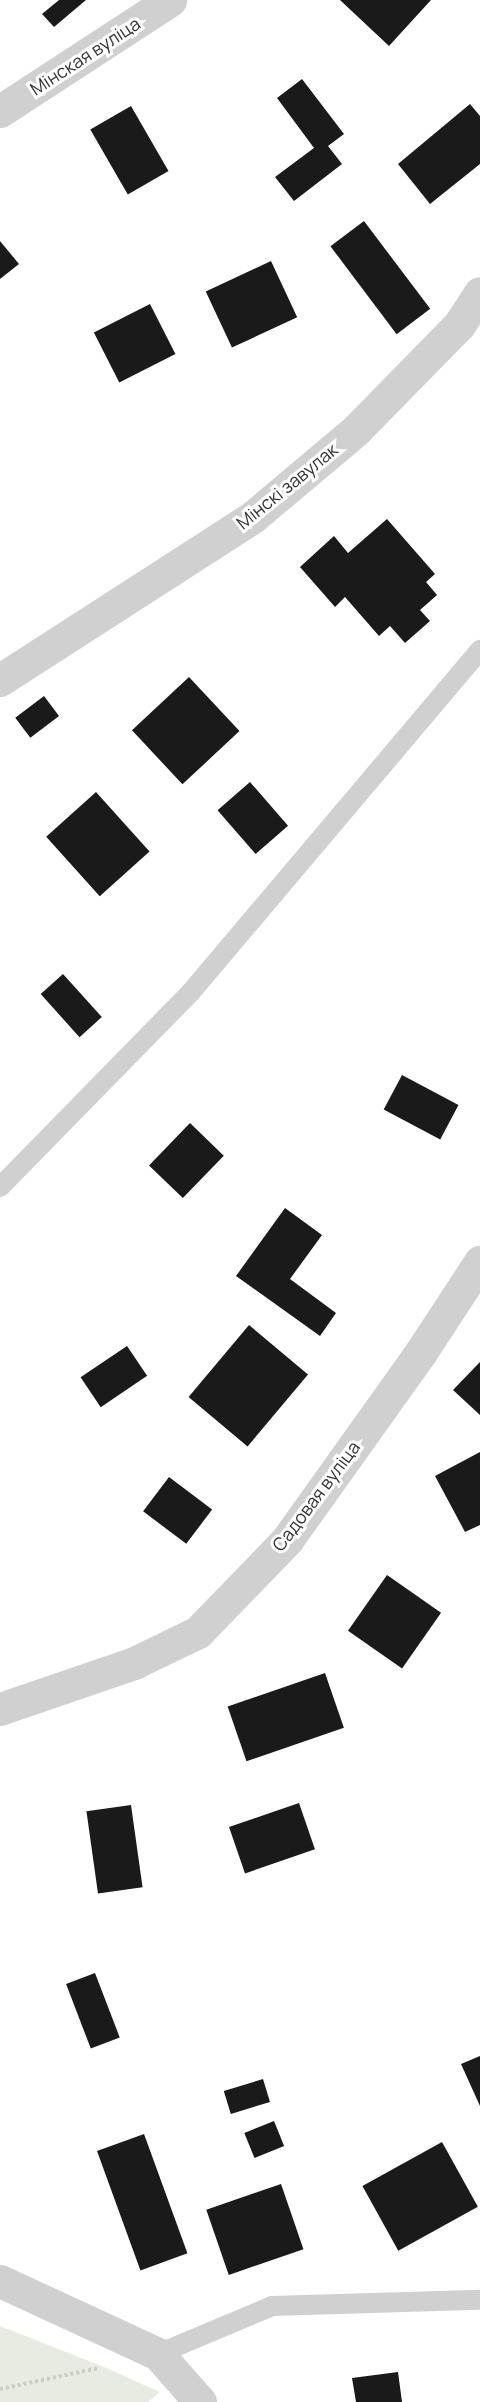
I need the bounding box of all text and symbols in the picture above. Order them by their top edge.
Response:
street label: Мінская вуліца [26,12,144,100]
street label: Мінскі завулак [232,439,342,533]
street label: Садовая вуліца [268,1437,364,1555]

